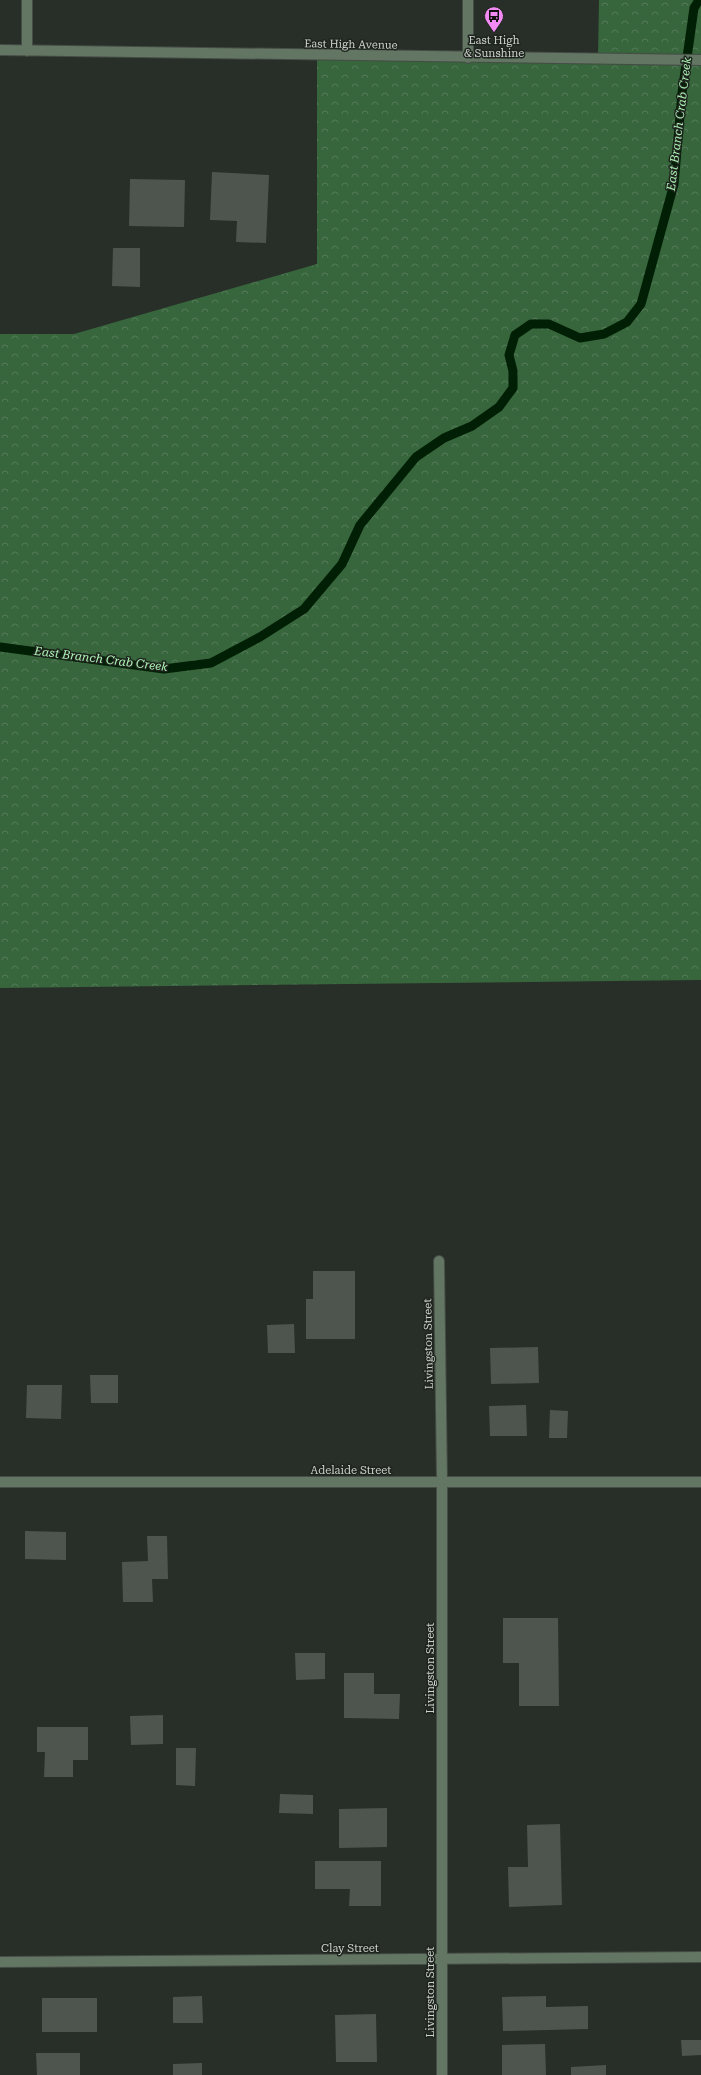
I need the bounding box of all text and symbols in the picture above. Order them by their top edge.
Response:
bus stop icon: East High & Sunshine [483,5,505,33]
place label: East High & Sunshine [464,34,524,60]
street label: East High Avenue [304,37,398,52]
water label: East Branch Crab Creek [664,56,694,192]
water label: East Branch Crab Creek [33,644,169,674]
street label: Livingston Street [421,1298,436,1390]
street label: Adelaide Street [311,1464,391,1477]
street label: Livingston Street [424,1623,437,1713]
street label: Clay Street [321,1942,379,1955]
street label: Livingston Street [424,1947,437,2037]

